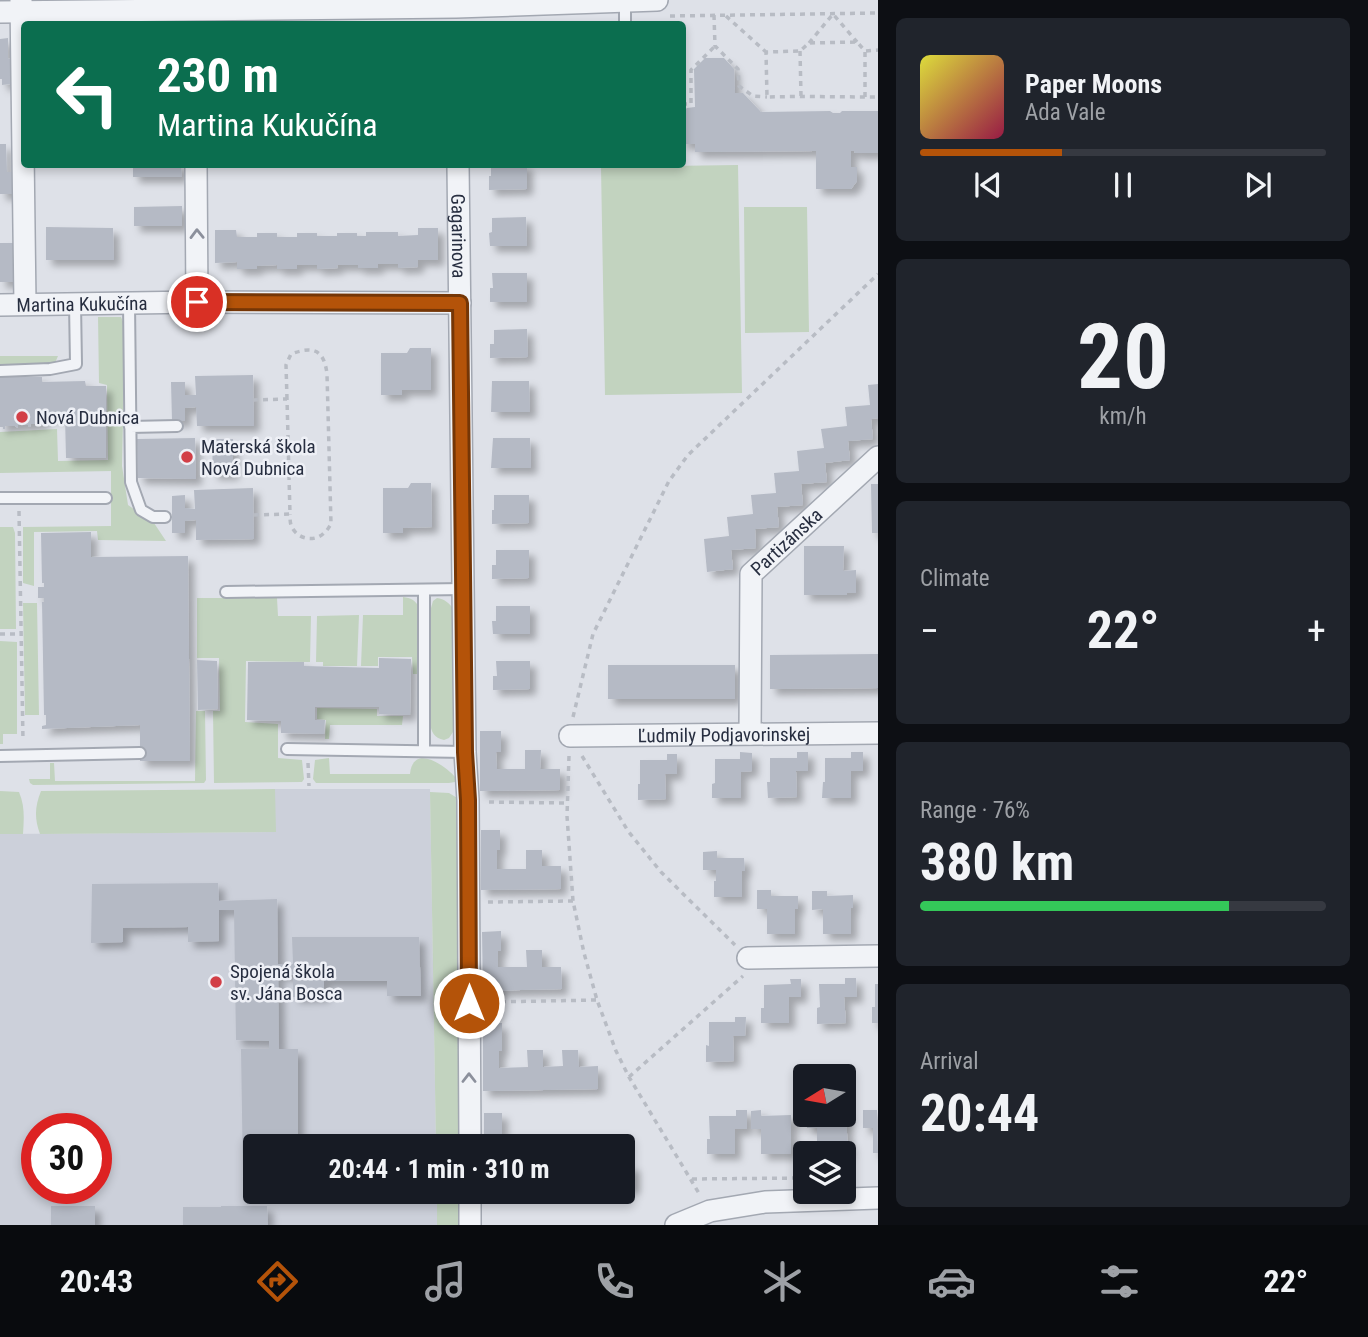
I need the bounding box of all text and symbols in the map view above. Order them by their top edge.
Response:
text: 230 m [157,47,279,104]
icon: left [42,49,133,140]
text: Paper Moons [1025,69,1162,99]
text: Ada Vale [1025,99,1105,126]
text: Martina Kukučína [157,106,378,144]
icon: previous [969,166,1007,204]
icon: pause [1104,166,1142,204]
icon: next [1239,166,1277,204]
street label: Gagarinova [446,194,470,278]
one-way arrow [189,228,204,239]
pin [167,272,227,332]
icon: arrive [178,283,216,321]
street label: Martina Kukučína [16,292,148,317]
text: 20 [1077,304,1169,410]
text: km/h [1099,403,1147,430]
place label: Nová Dubnica [36,406,139,429]
marker: Nová Dubnica [14,409,30,425]
place label: Materská škola Nová Dubnica [201,435,316,480]
marker: Materská škola Nová Dubnica [179,449,195,465]
street label: Partizánska [746,503,827,580]
text: Climate [920,565,990,592]
text: 22° [1087,600,1159,661]
text: − [920,609,939,653]
text: + [1307,609,1326,653]
street label: Ľudmily Podjavorinskej [638,723,810,747]
text: Range · 76% [920,797,1030,824]
text: 380 km [920,832,1074,893]
place label: Spojená škola sv. Jána Bosca [230,960,343,1005]
position arrow [432,966,506,1040]
marker: Spojená škola sv. Jána Bosca [208,974,224,990]
text: Arrival [920,1048,979,1075]
north arrow [793,1064,856,1127]
map controls [793,1064,856,1204]
one-way arrow [462,1072,477,1083]
text: 20:44 [920,1083,1039,1144]
speed limit sign: 30 [21,1113,112,1204]
button: layers [793,1141,856,1204]
text: 20:44 · 1 min · 310 m [329,1154,549,1184]
icon: directions [253,1257,302,1306]
icon: music [421,1257,470,1306]
icon: phone [590,1257,639,1306]
icon: climate [758,1257,807,1306]
icon: car [927,1257,976,1306]
icon: filters [1095,1257,1144,1306]
text: 20:43 [60,1262,133,1300]
text: 22° [1263,1262,1308,1300]

